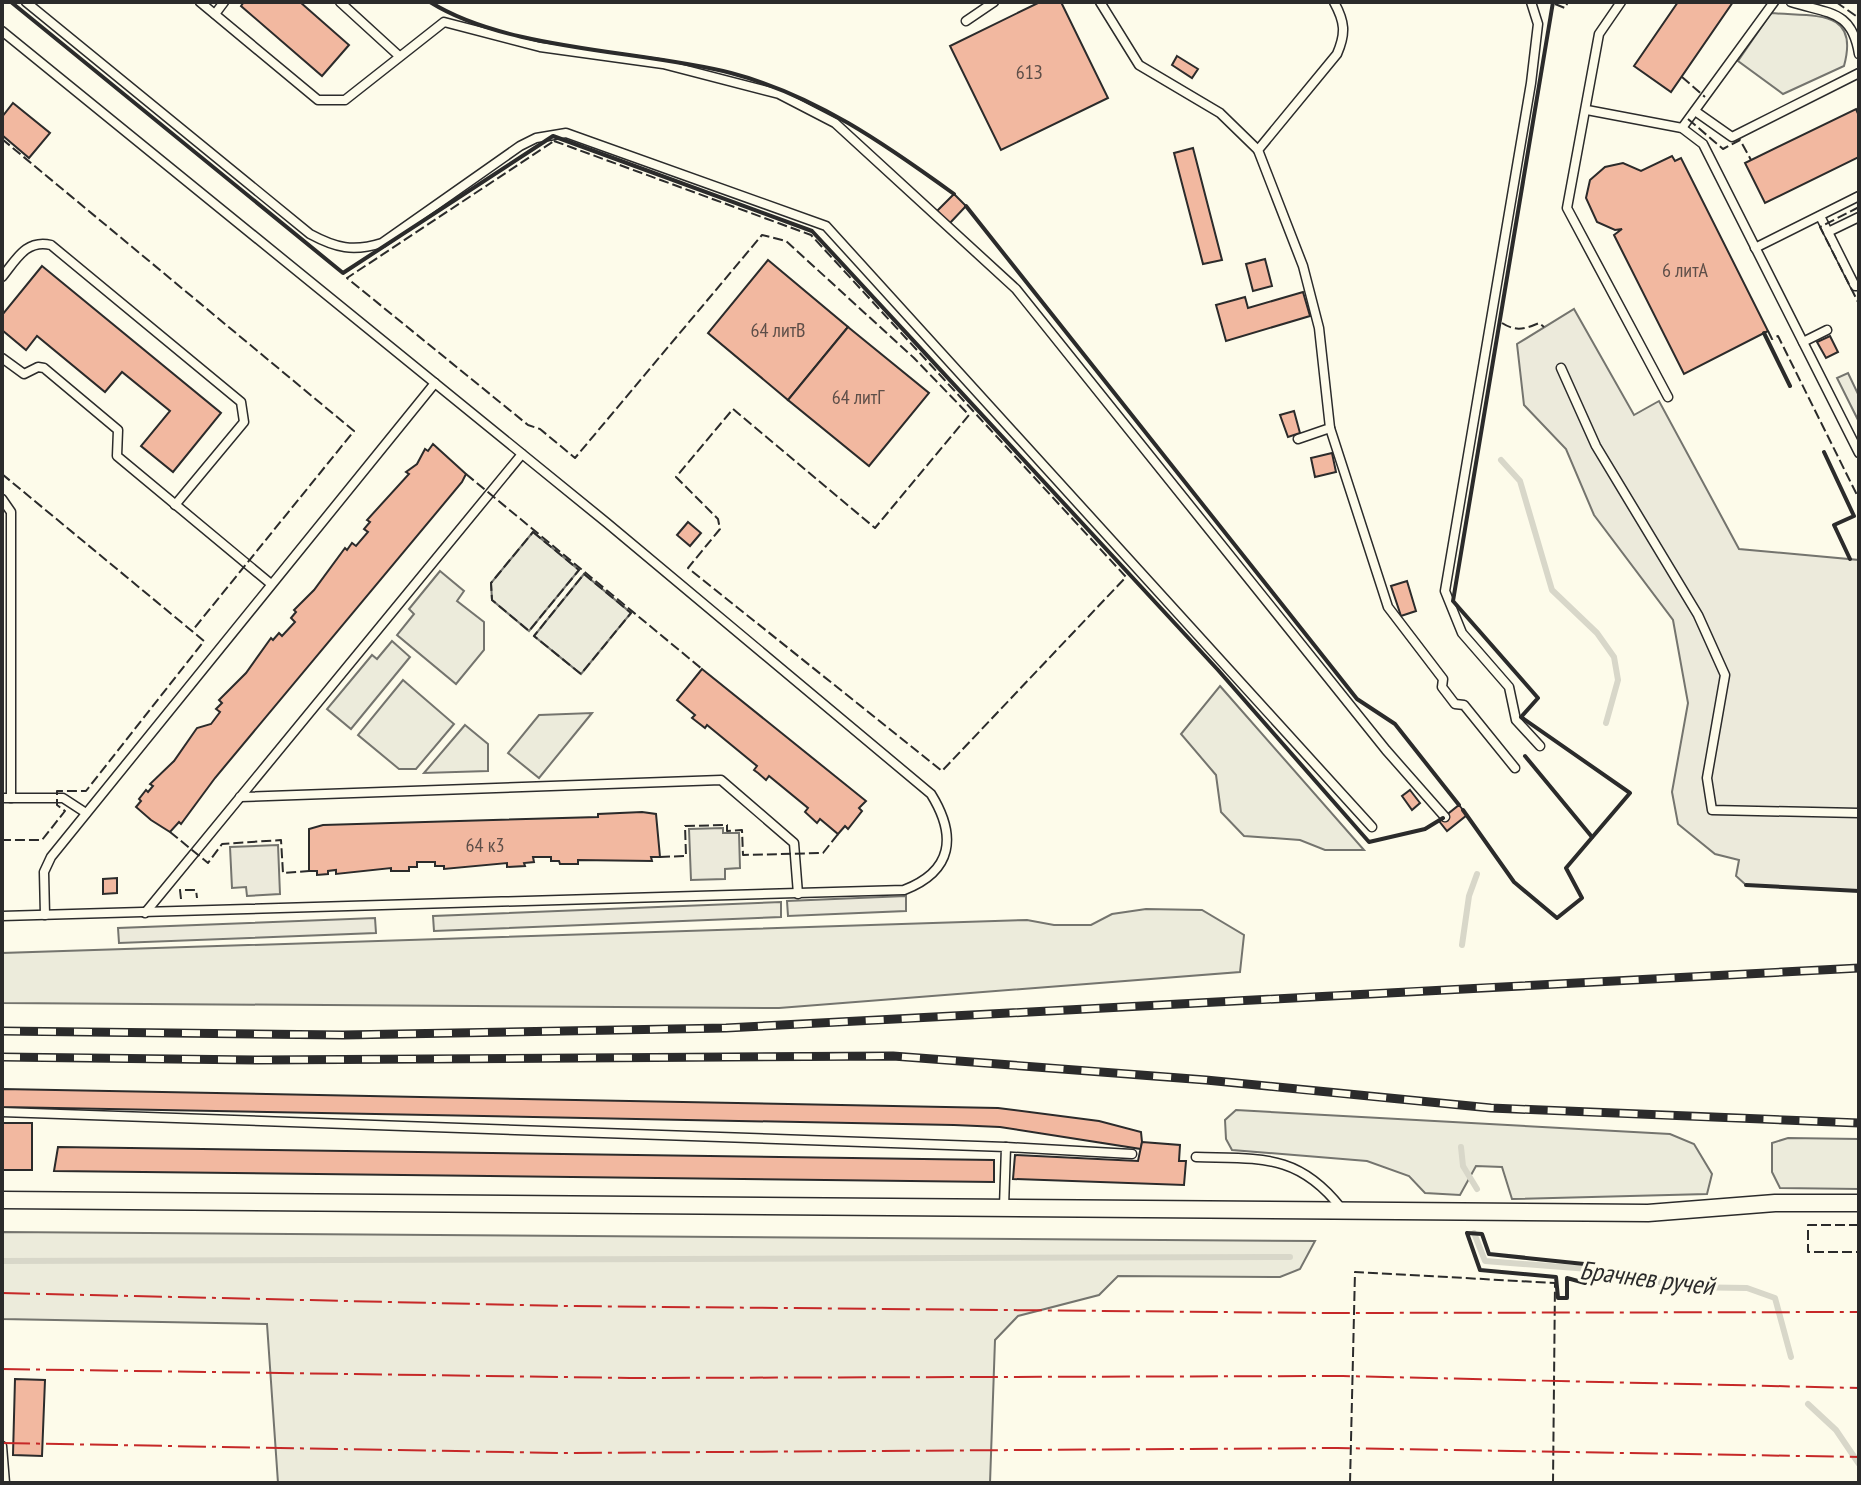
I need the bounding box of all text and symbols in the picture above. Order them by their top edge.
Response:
house number: 61З [1016,59,1042,85]
house number: 6 литА [1662,257,1709,283]
house number: 64 литВ [751,317,805,343]
house number: 64 литГ [832,384,885,410]
house number: 64 к3 [466,832,504,858]
water label: Брачнев ручей [1578,1253,1719,1302]

